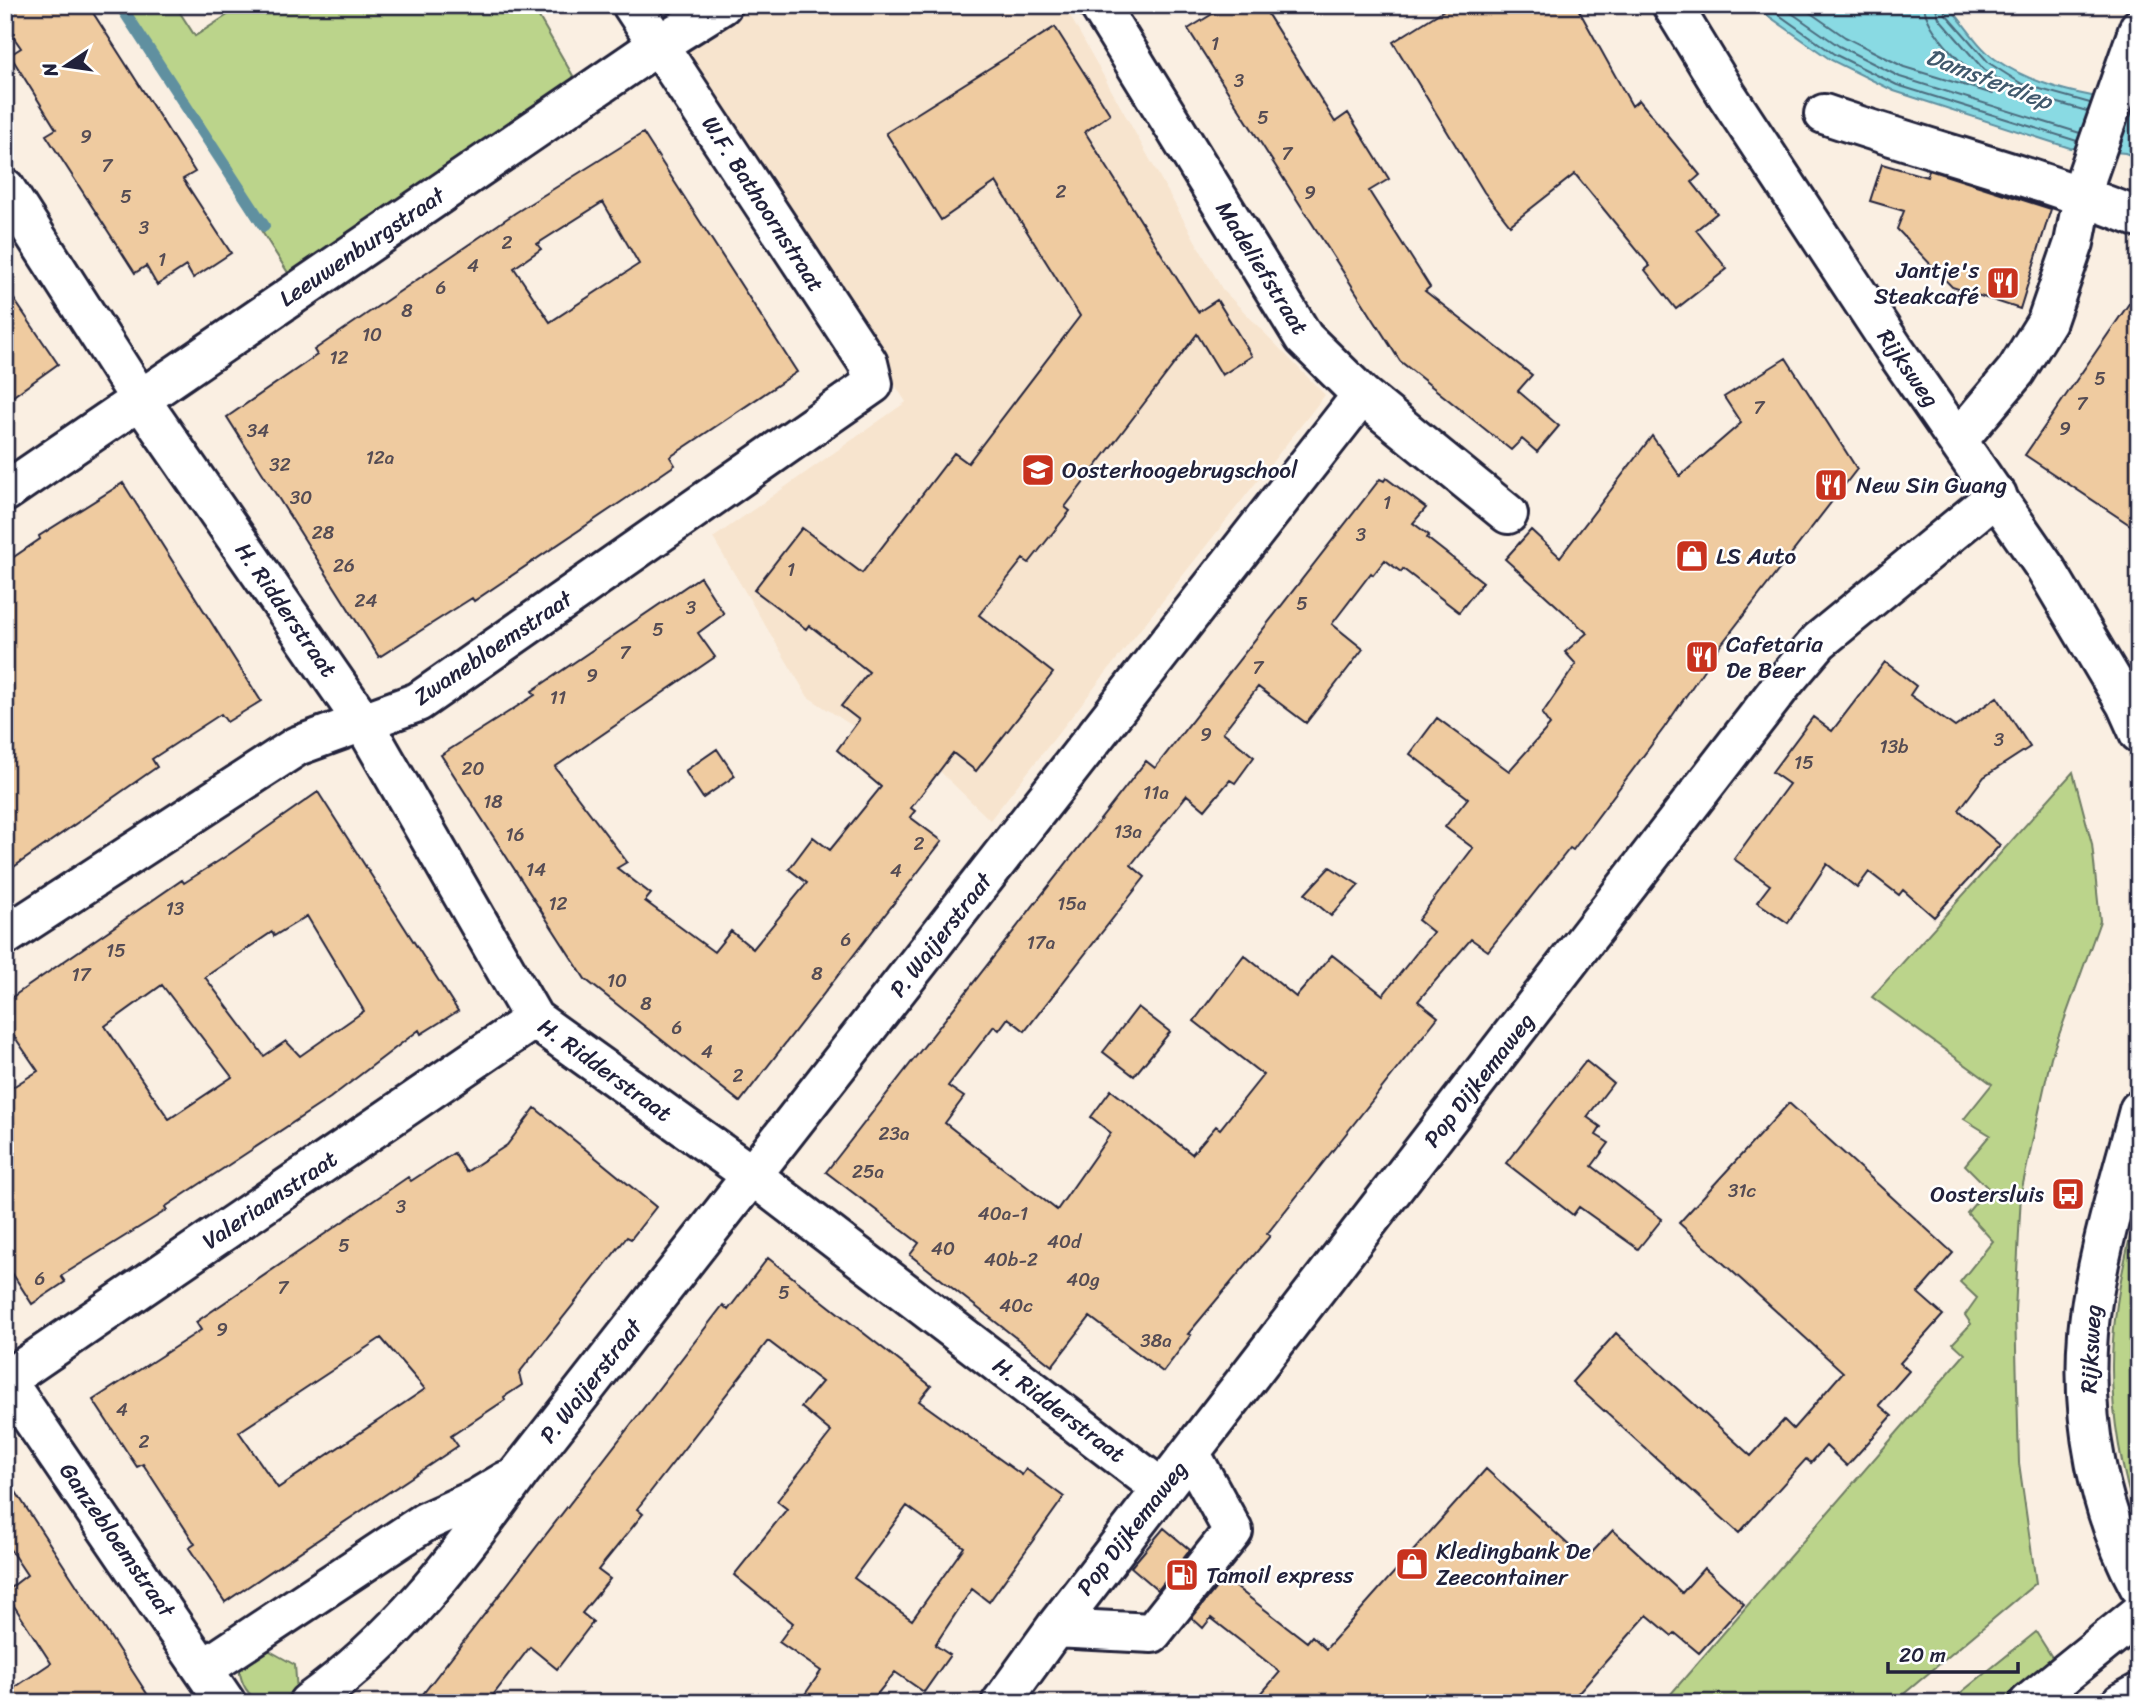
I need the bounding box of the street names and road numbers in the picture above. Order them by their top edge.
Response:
street label: W.F. Bathoornstraat [690,107,836,301]
street label: Leeuwenburgstraat [270,175,455,318]
street label: Madeliefstraat [1204,193,1320,343]
street label: Rijksweg [1866,320,1950,416]
street label: H. Ridderstraat [224,533,348,687]
street label: Zwanebloemstraat [405,578,583,717]
street label: P. Waijerstraat [879,862,1004,1007]
street label: Pop Dijkemaweg [1413,1003,1545,1157]
street label: H. Ridderstraat [529,1007,681,1133]
street label: Valeriaanstraat [194,1139,346,1261]
street label: Rijksweg [2068,1303,2114,1394]
street label: P. Waijerstraat [529,1308,654,1453]
street label: H. Ridderstraat [983,1346,1135,1474]
street label: Pop Dijkemaweg [1066,1451,1198,1605]
street label: Ganzebloemstraat [48,1454,187,1628]

